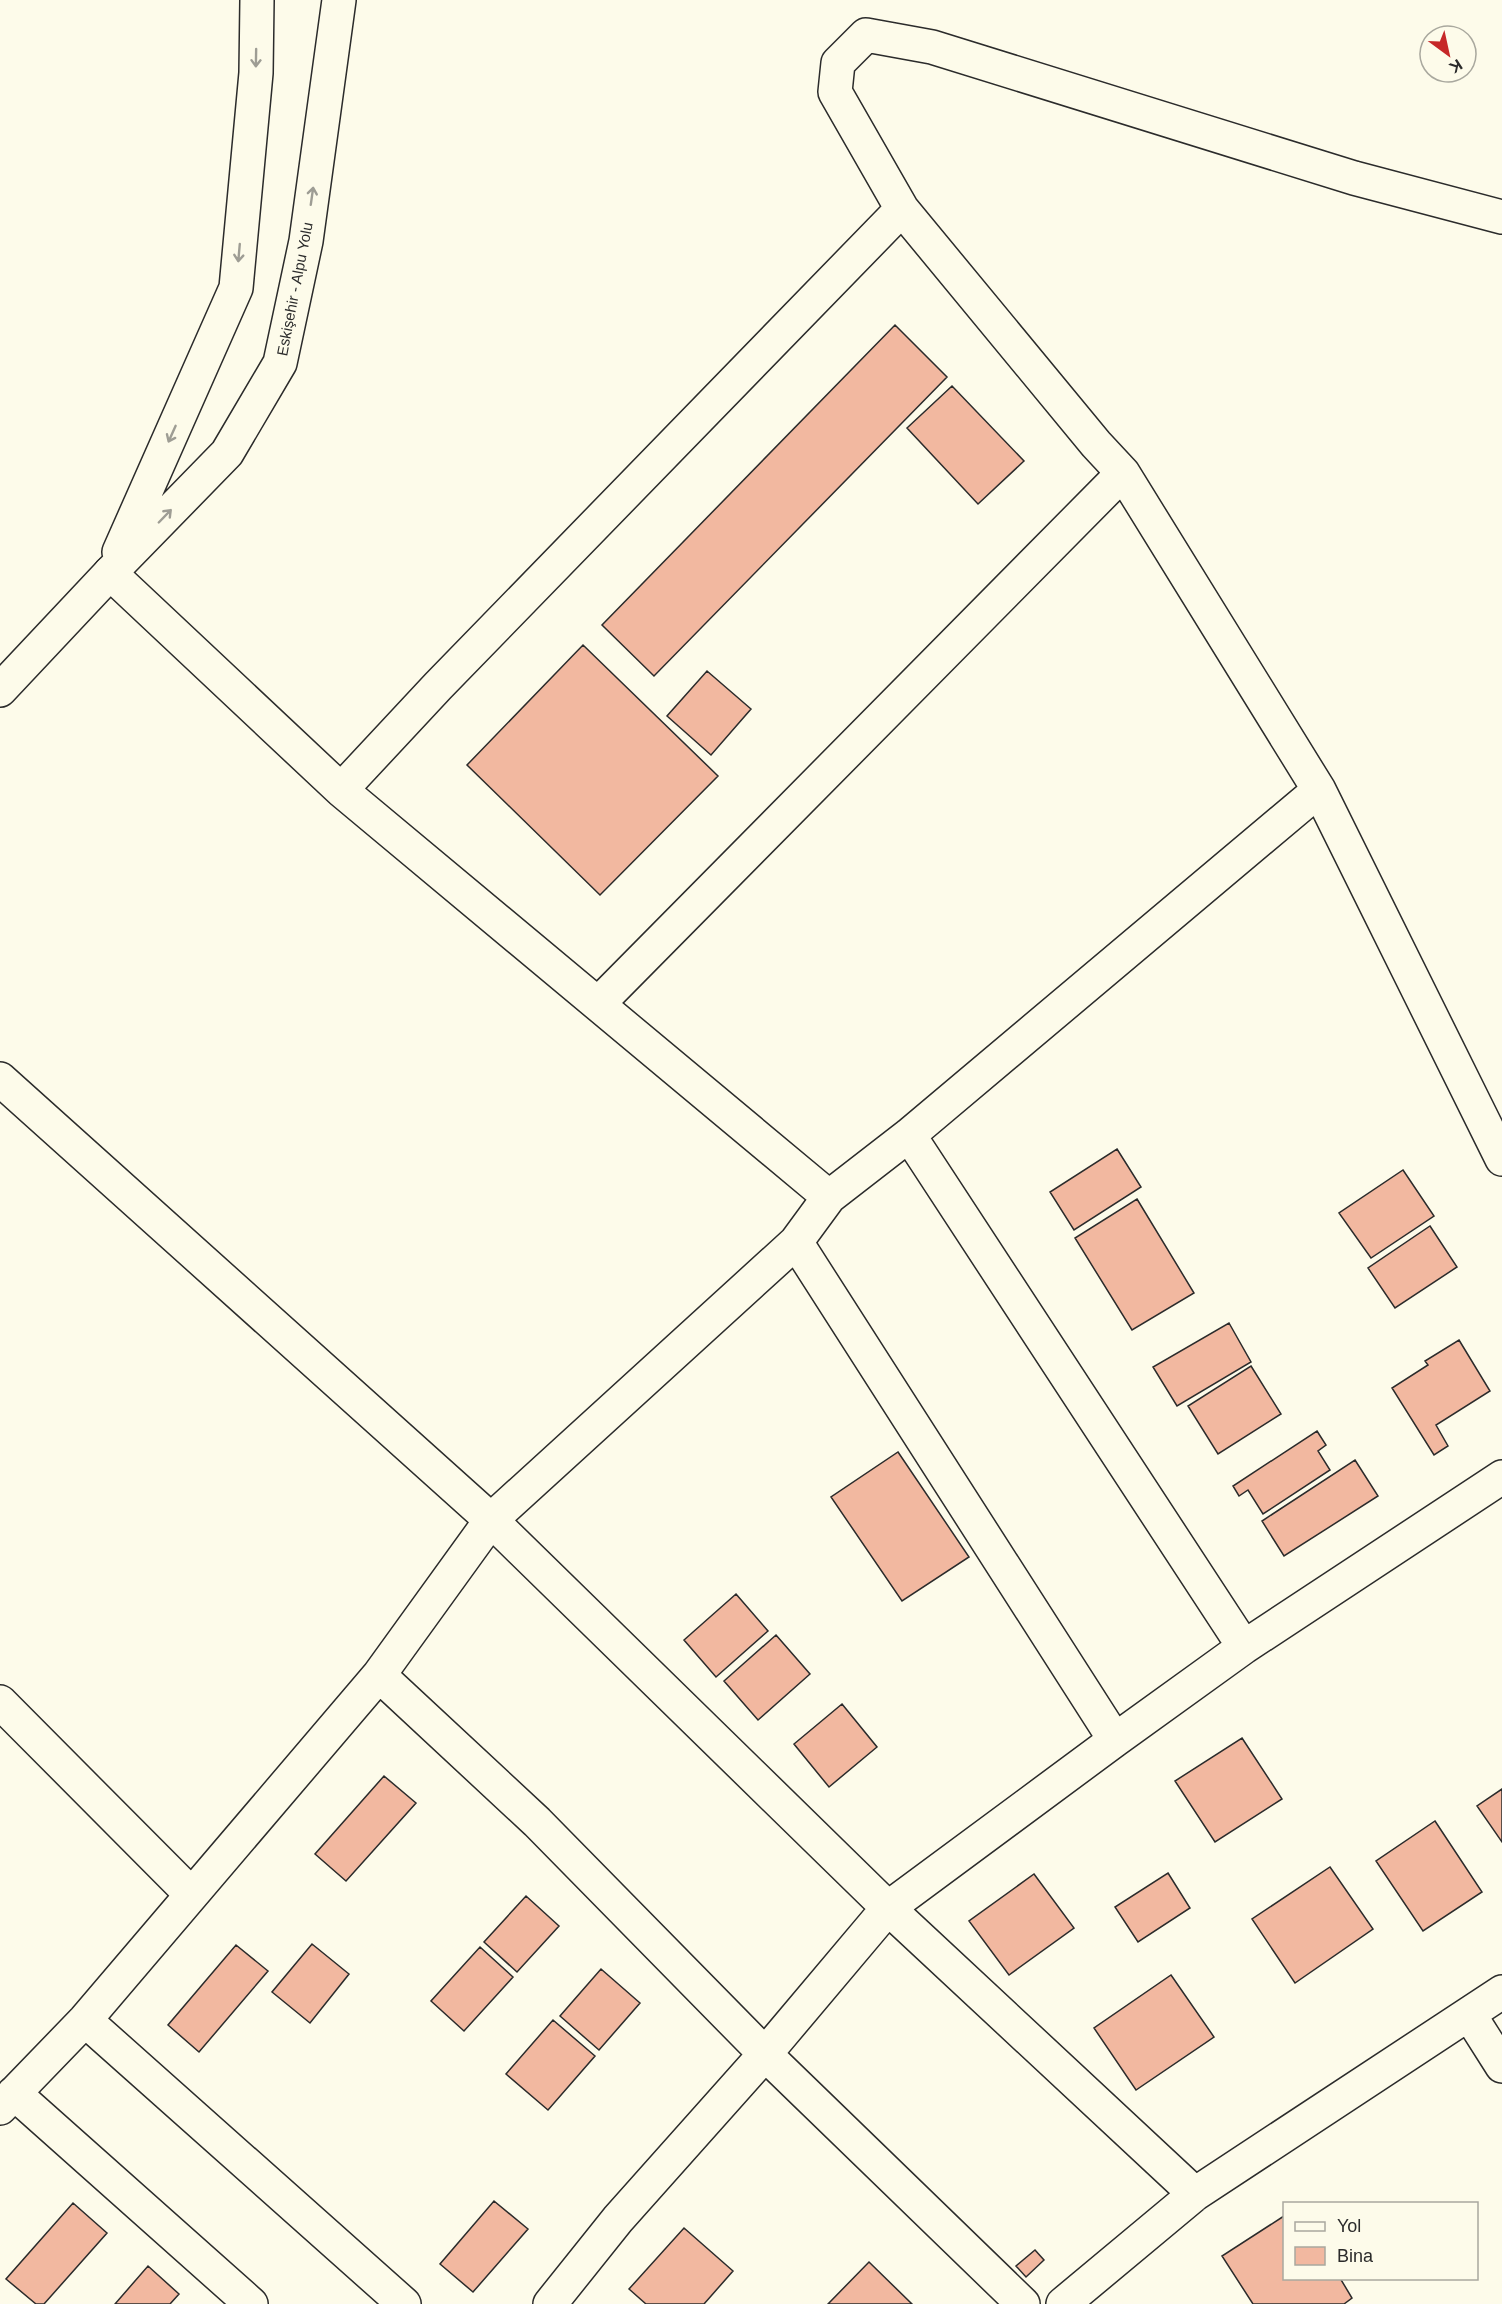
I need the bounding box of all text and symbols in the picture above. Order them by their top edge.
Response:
north arrow [1418,24,1478,84]
one-way arrow [250,48,262,68]
text: K [1446,56,1465,77]
one-way arrow [307,186,318,206]
street label: Eskişehir - Alpu Yolu [273,221,316,357]
one-way arrow [233,242,244,262]
one-way arrow [166,425,177,443]
one-way arrow [158,509,173,524]
legend [1283,2202,1478,2280]
text: Yol [1337,2216,1361,2236]
text: Bina [1337,2246,1374,2266]

